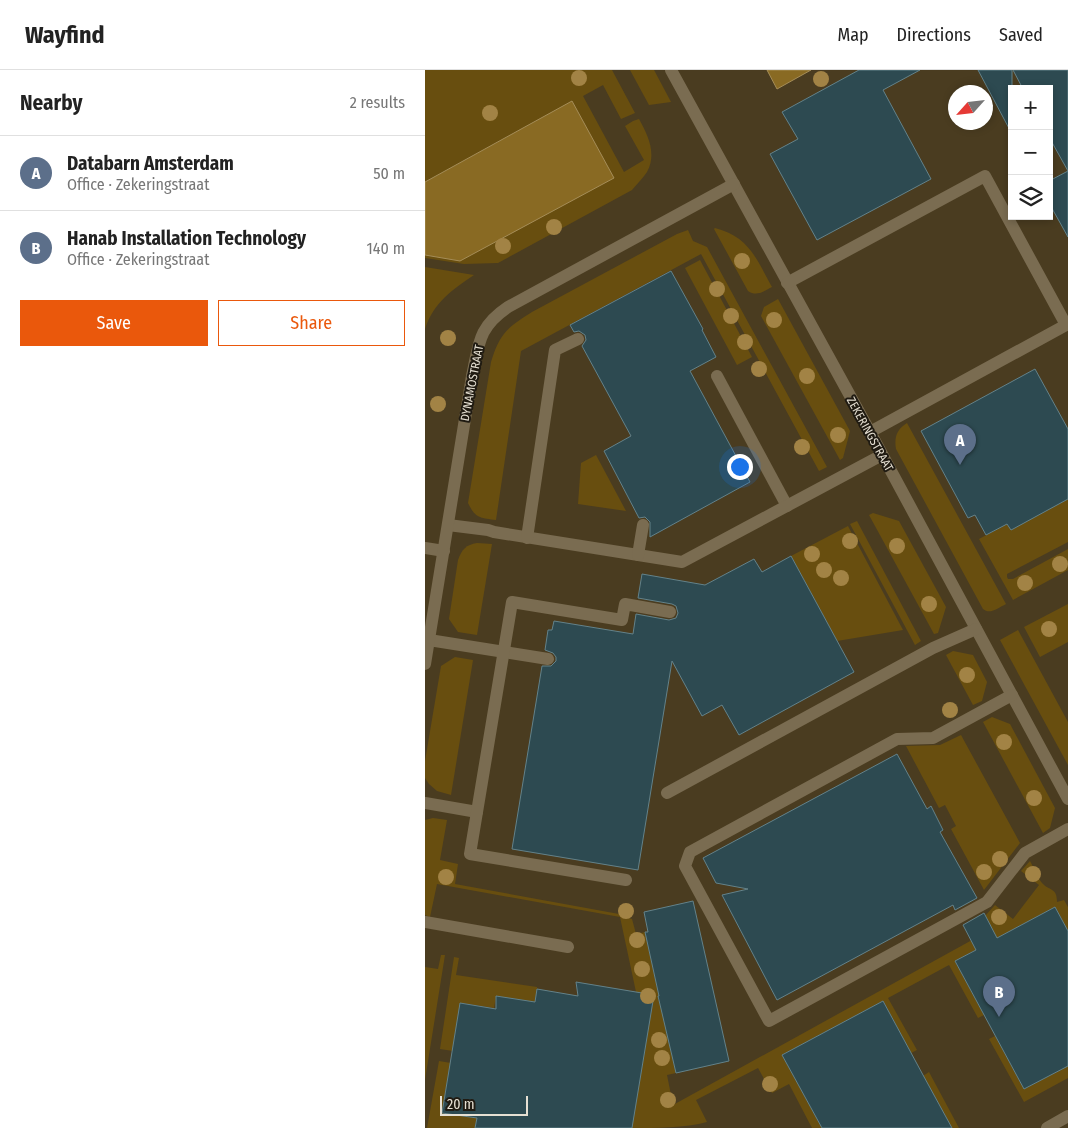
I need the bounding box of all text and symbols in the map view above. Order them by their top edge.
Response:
text: Wayfind [25,21,105,49]
text: Map [837,24,869,46]
text: Directions [897,24,971,46]
text: Saved [999,24,1043,46]
north arrow [948,85,993,130]
map controls [1008,85,1053,220]
button: + [1008,85,1053,130]
text: Nearby [20,90,82,116]
text: 2 results [350,93,405,112]
button: − [1008,130,1053,175]
text: Databarn Amsterdam [67,152,234,175]
text: A [32,164,40,183]
text: 50 m [373,164,405,183]
text: Office · Zekeringstraat [67,175,209,194]
button: layers [1008,175,1053,220]
text: Hanab Installation Technology [67,227,306,250]
text: B [32,239,40,258]
text: 140 m [367,239,405,258]
text: Office · Zekeringstraat [67,250,209,269]
button: Save [20,300,208,346]
button: Share [218,300,405,346]
street label: DYNAMOSTRAAT [458,343,486,422]
street label: ZEKERINGSTRAAT [844,395,896,474]
pin: A [944,424,976,465]
your location [727,454,753,480]
pin: B [983,976,1015,1017]
scale bar [440,1093,527,1116]
text: 20 m [447,1096,475,1113]

